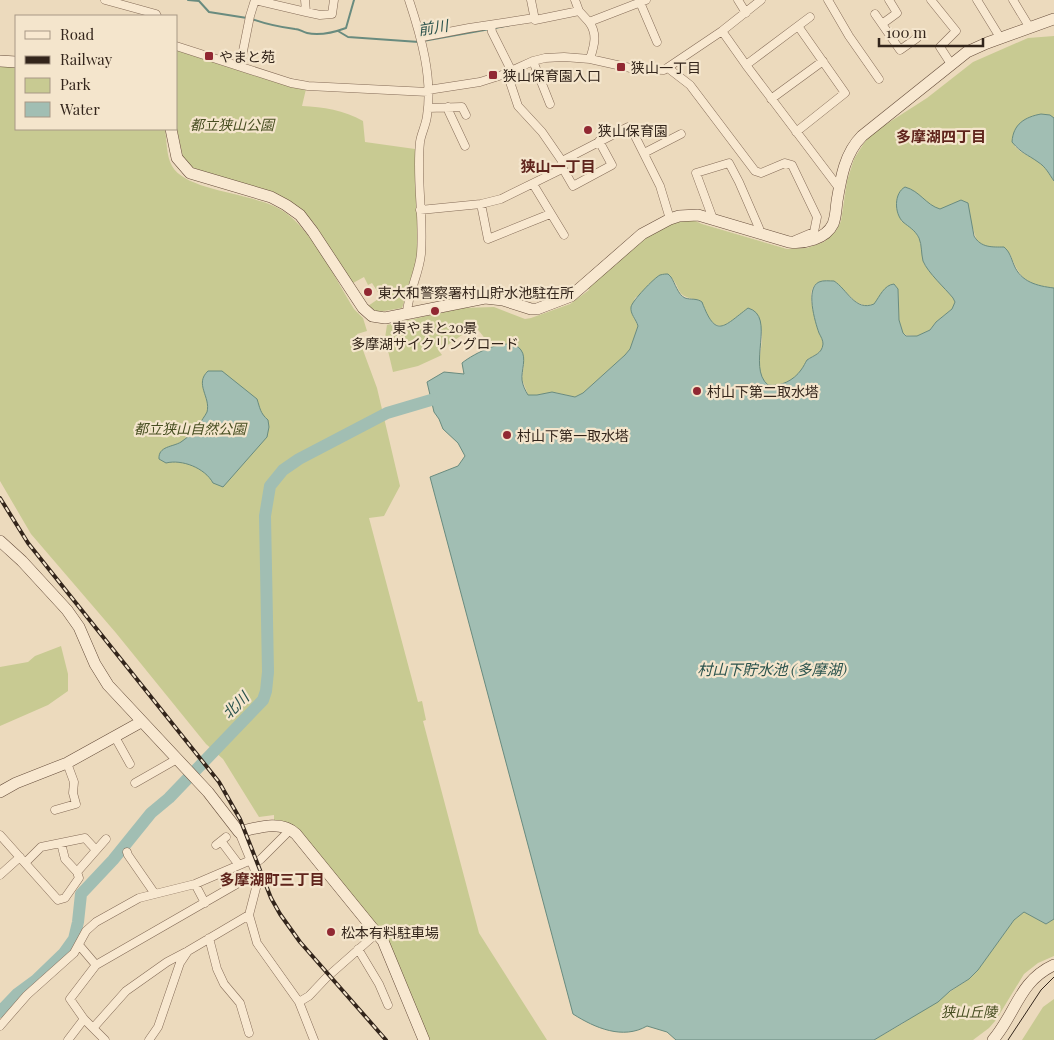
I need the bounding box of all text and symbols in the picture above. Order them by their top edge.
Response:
water label: 前川 [417,14,451,39]
legend [15,15,178,130]
scale bar [879,15,983,47]
text: 100 m [886,22,927,42]
text: Road [60,24,94,44]
place label: やまと苑 [219,47,275,66]
text: Railway [60,49,113,69]
marker: やまと苑 [203,50,215,62]
place label: 狭山一丁目 [631,58,701,77]
marker: 狭山一丁目 [615,61,627,73]
place label: 狭山保育園入口 [503,66,601,85]
marker: 狭山保育園入口 [487,69,499,81]
text: Park [60,74,92,94]
text: Water [59,99,100,119]
park label: 都立狭山公園 [190,115,276,134]
place label: 狭山保育園 [598,121,668,140]
marker: 狭山保育園 [582,124,594,136]
district label: 多摩湖四丁目 [896,126,986,146]
district label: 狭山一丁目 [520,156,596,176]
place label: 東大和警察署村山貯水池駐在所 [378,283,574,302]
marker: 東大和警察署村山貯水池駐在所 [362,286,374,298]
marker: 東やまと20景 多摩湖サイクリングロード [429,305,441,317]
place label: 東やまと20景 多摩湖サイクリングロード [351,318,519,353]
place label: 村山下第二取水塔 [707,382,819,401]
marker: 村山下第二取水塔 [691,385,703,397]
park label: 都立狭山自然公園 [134,419,248,438]
place label: 村山下第一取水塔 [517,426,629,445]
marker: 村山下第一取水塔 [501,429,513,441]
water label: 村山下貯水池 (多摩湖) [697,659,847,679]
water label: 北川 [217,686,254,723]
district label: 多摩湖町三丁目 [219,869,325,889]
place label: 松本有料駐車場 [341,923,439,942]
marker: 松本有料駐車場 [325,926,337,938]
park label: 狭山丘陵 [941,1002,999,1021]

